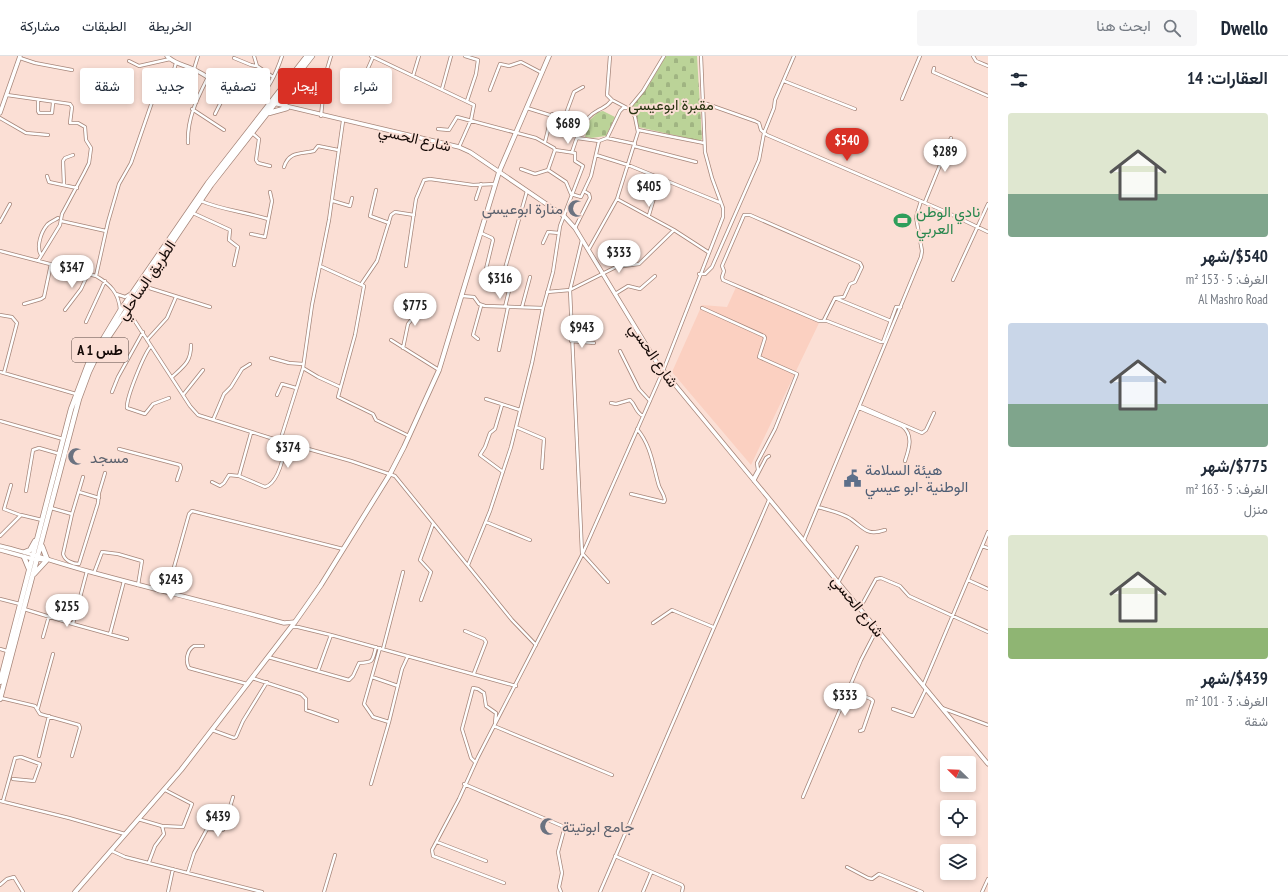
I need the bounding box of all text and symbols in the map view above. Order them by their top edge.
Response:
search box [917,10,1197,46]
text: ابحث هنا [1096,16,1151,35]
text: Dwello [1221,16,1268,40]
text: مشاركة [20,17,60,35]
text: الطبقات [82,17,126,35]
text: الخريطة [148,17,192,35]
icon: search [1161,17,1183,39]
text: العقارات: 14 [1187,67,1268,89]
chip: شقة [80,68,134,104]
chip: جديد [142,68,198,104]
chip: تصفية [206,68,270,104]
chip: إيجار [278,68,332,104]
chip: شراء [340,68,392,104]
icon: filters [1008,69,1030,91]
park label: مقبرة ابوعيسى [628,95,714,115]
pin: $689 [544,111,592,145]
text: $689 [556,115,580,132]
street label: شارع الحسي [376,120,453,159]
pin: $540 [823,128,871,162]
text: $540 [835,132,859,149]
pin: $289 [921,139,969,173]
icon: home [1102,139,1174,211]
text: $289 [933,143,957,160]
pin: $405 [625,174,673,208]
text: $405 [637,178,661,195]
mosque icon: منارة ابوعيسى [566,198,586,218]
place label: منارة ابوعيسى [482,199,563,219]
place label: نادي الوطن العربي [916,202,980,242]
sports icon: نادي الوطن العربي [893,210,913,230]
street label: الطريق الساحلي [112,237,183,326]
pin: $333 [595,240,643,274]
text: $333 [607,244,631,261]
text: $540/شهر [1201,245,1268,267]
pin: $347 [48,255,96,289]
text: $347 [60,259,84,276]
pin: $316 [476,266,524,300]
text: $316 [488,270,512,287]
text: الغرف: 5 · 153 m² [1186,271,1268,288]
text: Al Mashro Road [1198,291,1268,308]
pin: $775 [391,293,439,327]
text: $775 [403,297,427,314]
pin: $943 [558,315,606,349]
text: $943 [570,319,594,336]
street label: شارع الحسي [622,319,683,393]
road number: A 1 طس [72,338,128,362]
icon: home [1102,349,1174,421]
pin: $374 [264,435,312,469]
text: $374 [276,439,300,456]
mosque icon: مسجد [67,447,87,467]
place label: مسجد [90,448,129,467]
text: $775/شهر [1201,455,1268,477]
place label: هيئة السلامة الوطنية -ابو عيسي [865,460,968,500]
public building icon: هيئة السلامة الوطنية -ابو عيسي [842,468,862,488]
text: الغرف: 5 · 163 m² [1186,481,1268,498]
text: منزل [1244,501,1268,518]
icon: home [1102,561,1174,633]
pin: $243 [147,567,195,601]
text: $243 [159,571,183,588]
street label: شارع الحسي [824,571,889,643]
pin: $255 [43,594,91,628]
text: $255 [55,598,79,615]
text: $439/شهر [1201,667,1268,689]
pin: $333 [821,683,869,717]
text: $333 [833,687,857,704]
text: الغرف: 3 · 101 m² [1186,693,1268,710]
text: شقة [1245,713,1268,730]
north arrow [940,756,976,792]
map controls [940,756,976,880]
button: locate [940,800,976,836]
pin: $439 [194,804,242,838]
text: $439 [206,808,230,825]
mosque icon: جامع ابوتيتة [539,816,559,836]
place label: جامع ابوتيتة [562,817,634,838]
button: layers [940,844,976,880]

